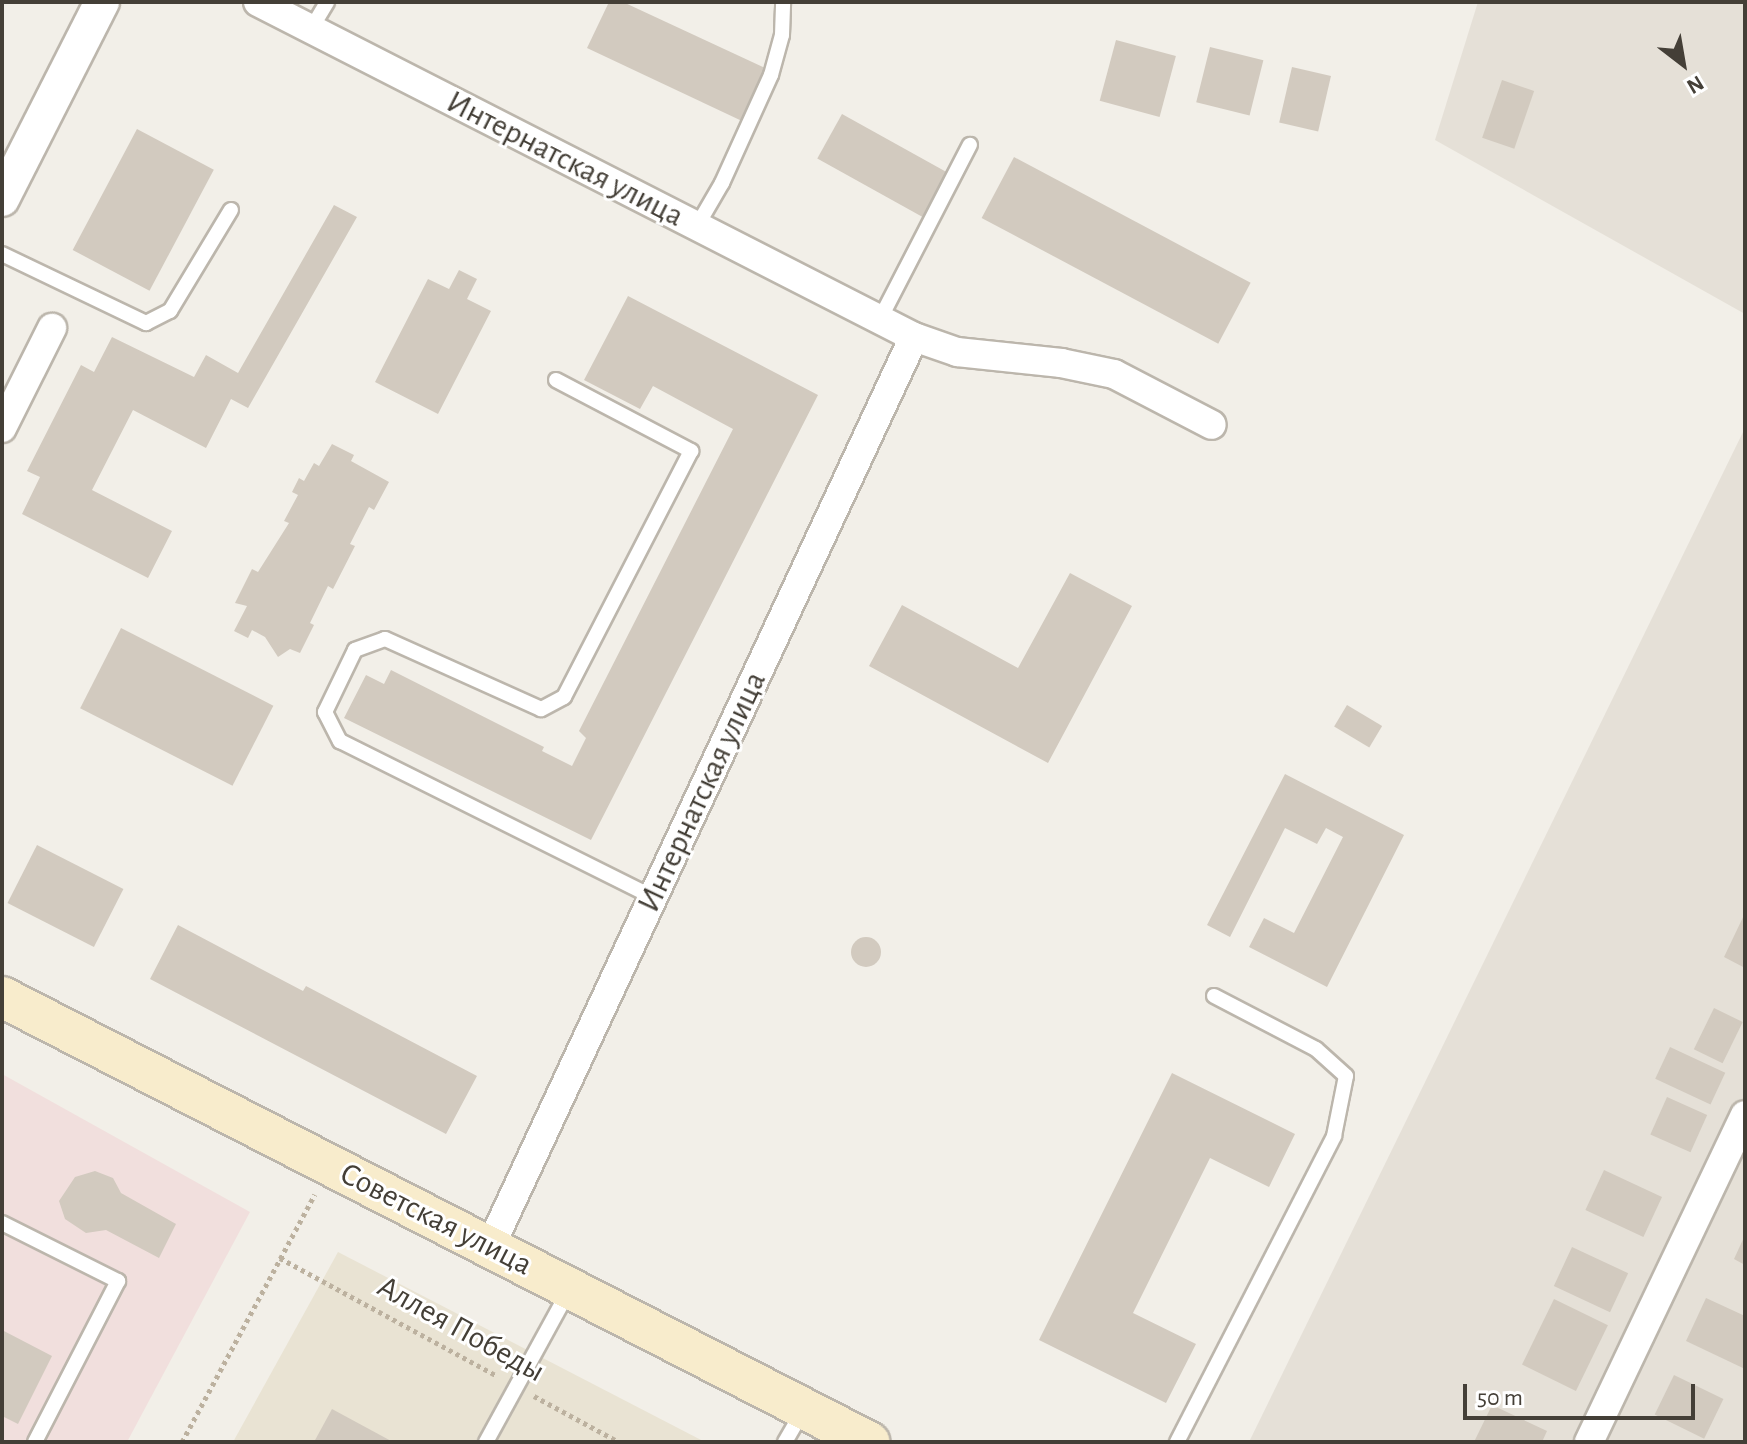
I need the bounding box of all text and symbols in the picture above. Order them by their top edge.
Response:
north arrow [1643,24,1723,104]
text: N [1683,71,1708,98]
street label: Интернатская улица [440,83,690,235]
street label: Интернатская улица [629,666,775,918]
street label: Советская улица [333,1154,539,1284]
street label: Аллея Победы [371,1267,551,1391]
scale bar [1467,1368,1699,1418]
text: 50 m [1477,1386,1523,1410]

